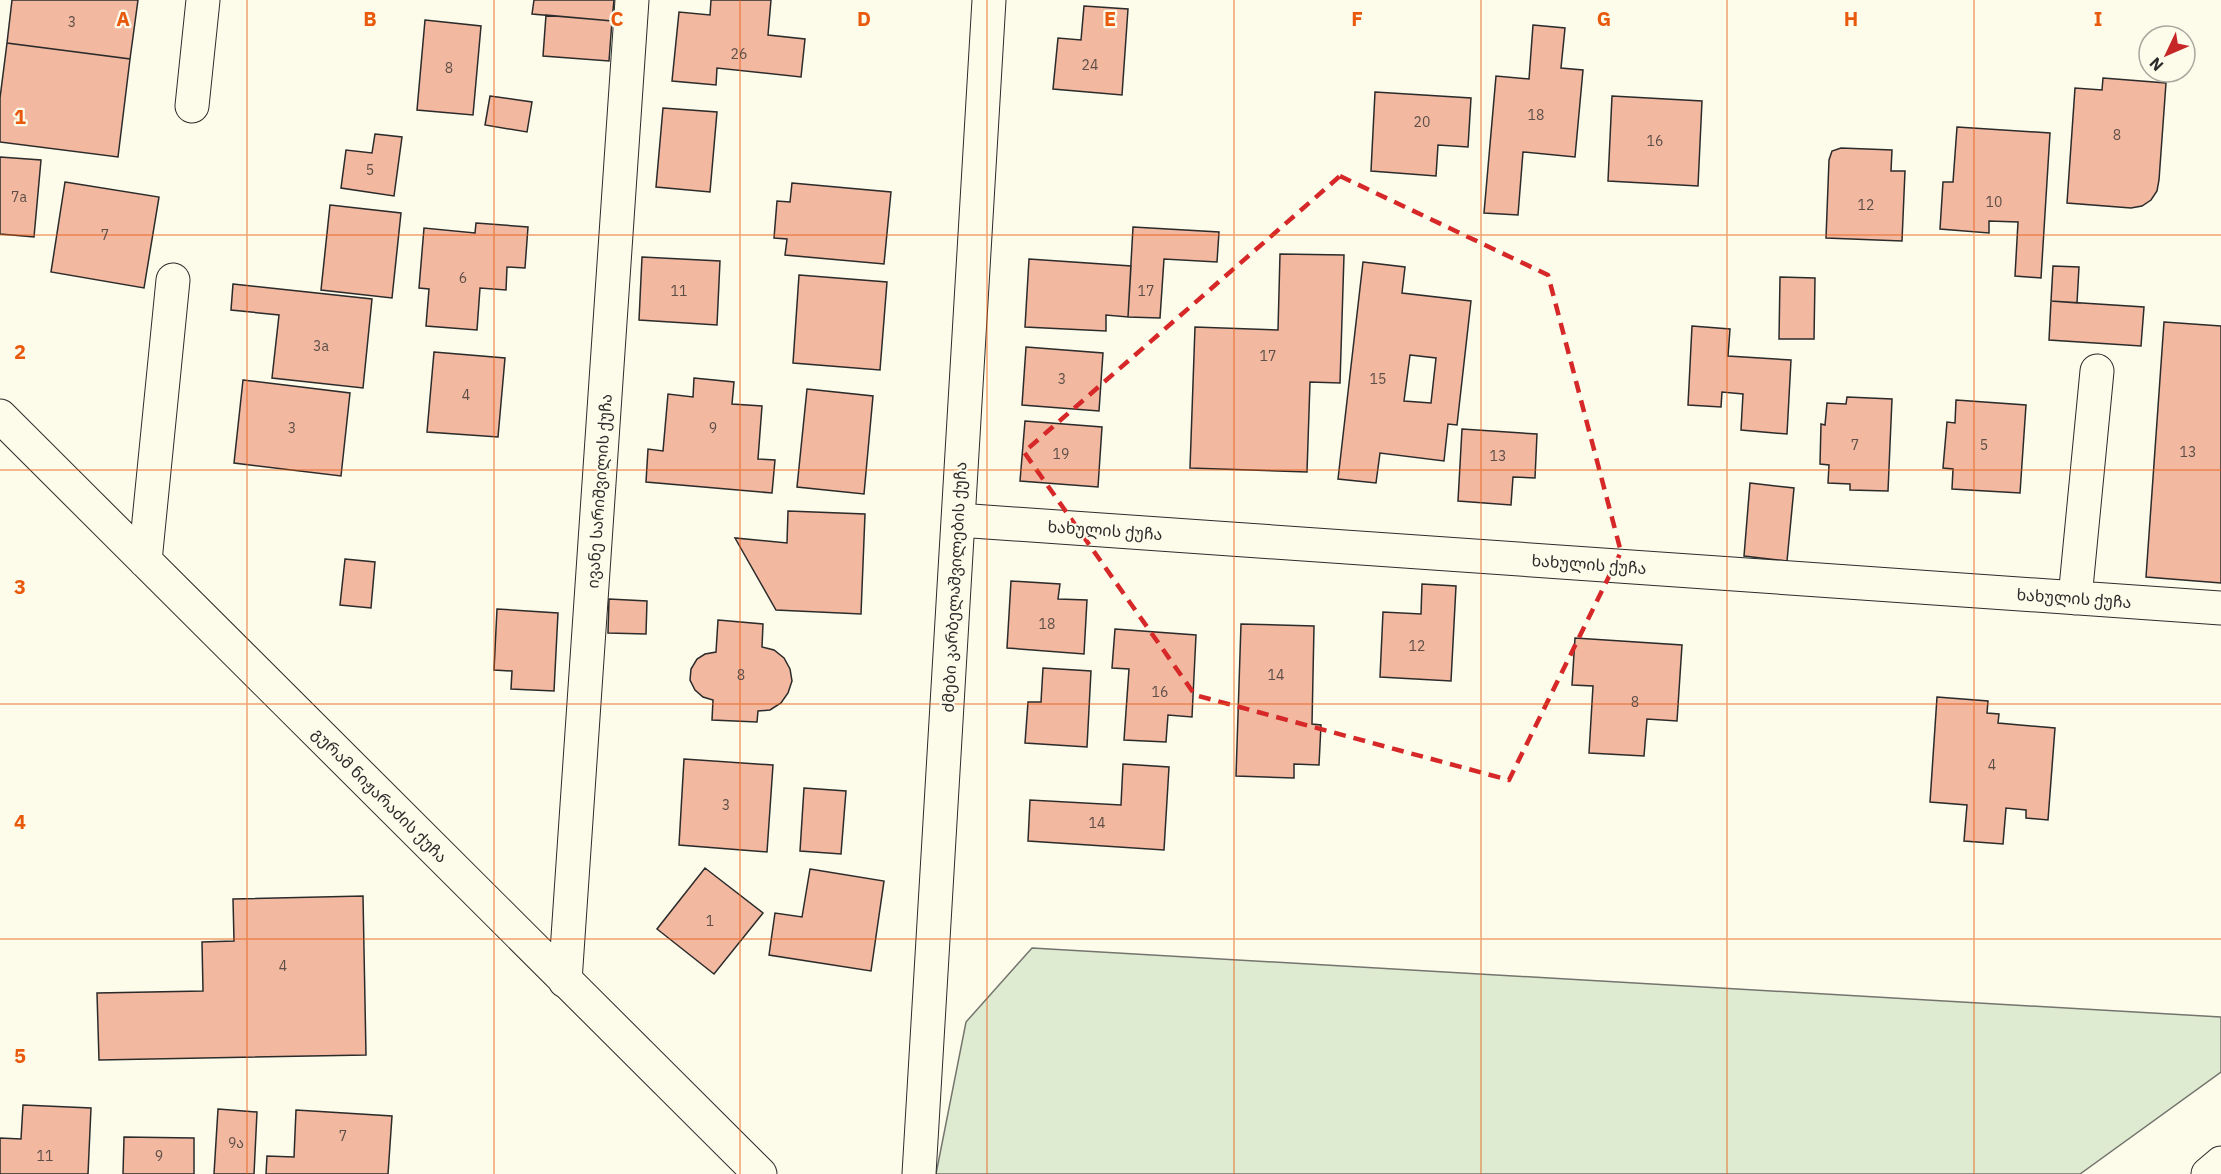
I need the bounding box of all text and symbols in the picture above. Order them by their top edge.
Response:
text: A [116,5,130,32]
text: B [363,5,377,32]
text: C [610,5,624,32]
text: D [857,5,871,32]
text: E [1104,5,1116,32]
text: F [1351,5,1363,32]
text: G [1597,5,1611,32]
text: H [1844,5,1858,32]
text: I [2094,5,2102,32]
house number: 3 [68,13,76,31]
north arrow [2137,24,2197,84]
house number: 26 [731,45,747,63]
text: N [2145,53,2167,76]
house number: 24 [1082,56,1098,74]
house number: 8 [445,59,453,77]
text: 1 [14,103,26,130]
house number: 18 [1528,106,1544,124]
house number: 20 [1414,113,1430,131]
house number: 8 [2113,126,2121,144]
house number: 16 [1647,132,1663,150]
house number: 5 [366,161,374,179]
house number: 7a [11,188,27,206]
house number: 10 [1986,193,2002,211]
house number: 12 [1858,196,1874,214]
house number: 7 [101,226,109,244]
house number: 6 [459,269,467,287]
house number: 11 [671,282,687,300]
house number: 17 [1138,282,1154,300]
house number: 3a [313,337,329,355]
text: 2 [14,338,26,365]
house number: 17 [1260,347,1276,365]
house number: 3 [1058,370,1066,388]
house number: 15 [1370,370,1386,388]
house number: 4 [462,386,470,404]
street label: ივანე სარიშვილის ქუჩა [582,393,617,589]
house number: 3 [288,419,296,437]
house number: 9 [709,419,717,437]
house number: 7 [1851,436,1859,454]
house number: 5 [1980,436,1988,454]
house number: 13 [2180,443,2196,461]
house number: 19 [1053,445,1069,463]
house number: 13 [1490,447,1506,465]
street label: ძმები კარბელაშვილების ქუჩა [937,461,972,713]
street label: ხახულის ქუჩა [1047,516,1163,545]
street label: ხახულის ქუჩა [1531,550,1647,579]
text: 3 [14,573,26,600]
street label: ხახულის ქუჩა [2016,584,2132,613]
house number: 18 [1039,615,1055,633]
house number: 12 [1409,637,1425,655]
house number: 8 [737,666,745,684]
house number: 14 [1268,666,1284,684]
house number: 16 [1152,683,1168,701]
house number: 8 [1631,693,1639,711]
street label: გურამ ნიჟარაძის ქუჩა [308,723,452,867]
house number: 4 [1988,756,1996,774]
house number: 3 [722,796,730,814]
text: 4 [14,808,26,835]
house number: 14 [1089,814,1105,832]
house number: 1 [706,912,714,930]
house number: 4 [279,957,287,975]
text: 5 [14,1042,26,1069]
house number: 7 [339,1127,347,1145]
house number: 9ა [228,1134,244,1152]
house number: 11 [37,1147,53,1165]
house number: 9 [155,1147,163,1165]

